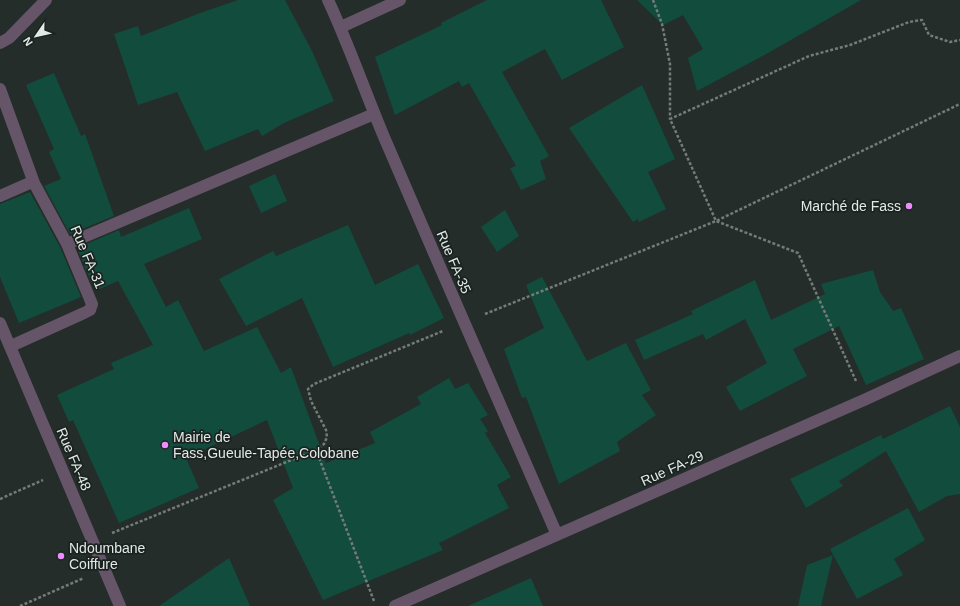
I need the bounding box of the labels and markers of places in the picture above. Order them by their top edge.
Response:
place label: Marché de Fass [801,198,901,214]
marker: Marché de Fass [904,201,914,211]
place label: Mairie de Fass,Gueule-Tapée,Colobane [173,429,359,461]
marker: Mairie de Fass,Gueule-Tapée,Colobane [160,440,170,450]
place label: Ndoumbane Coiffure [69,540,145,572]
marker: Ndoumbane Coiffure [56,551,66,561]

